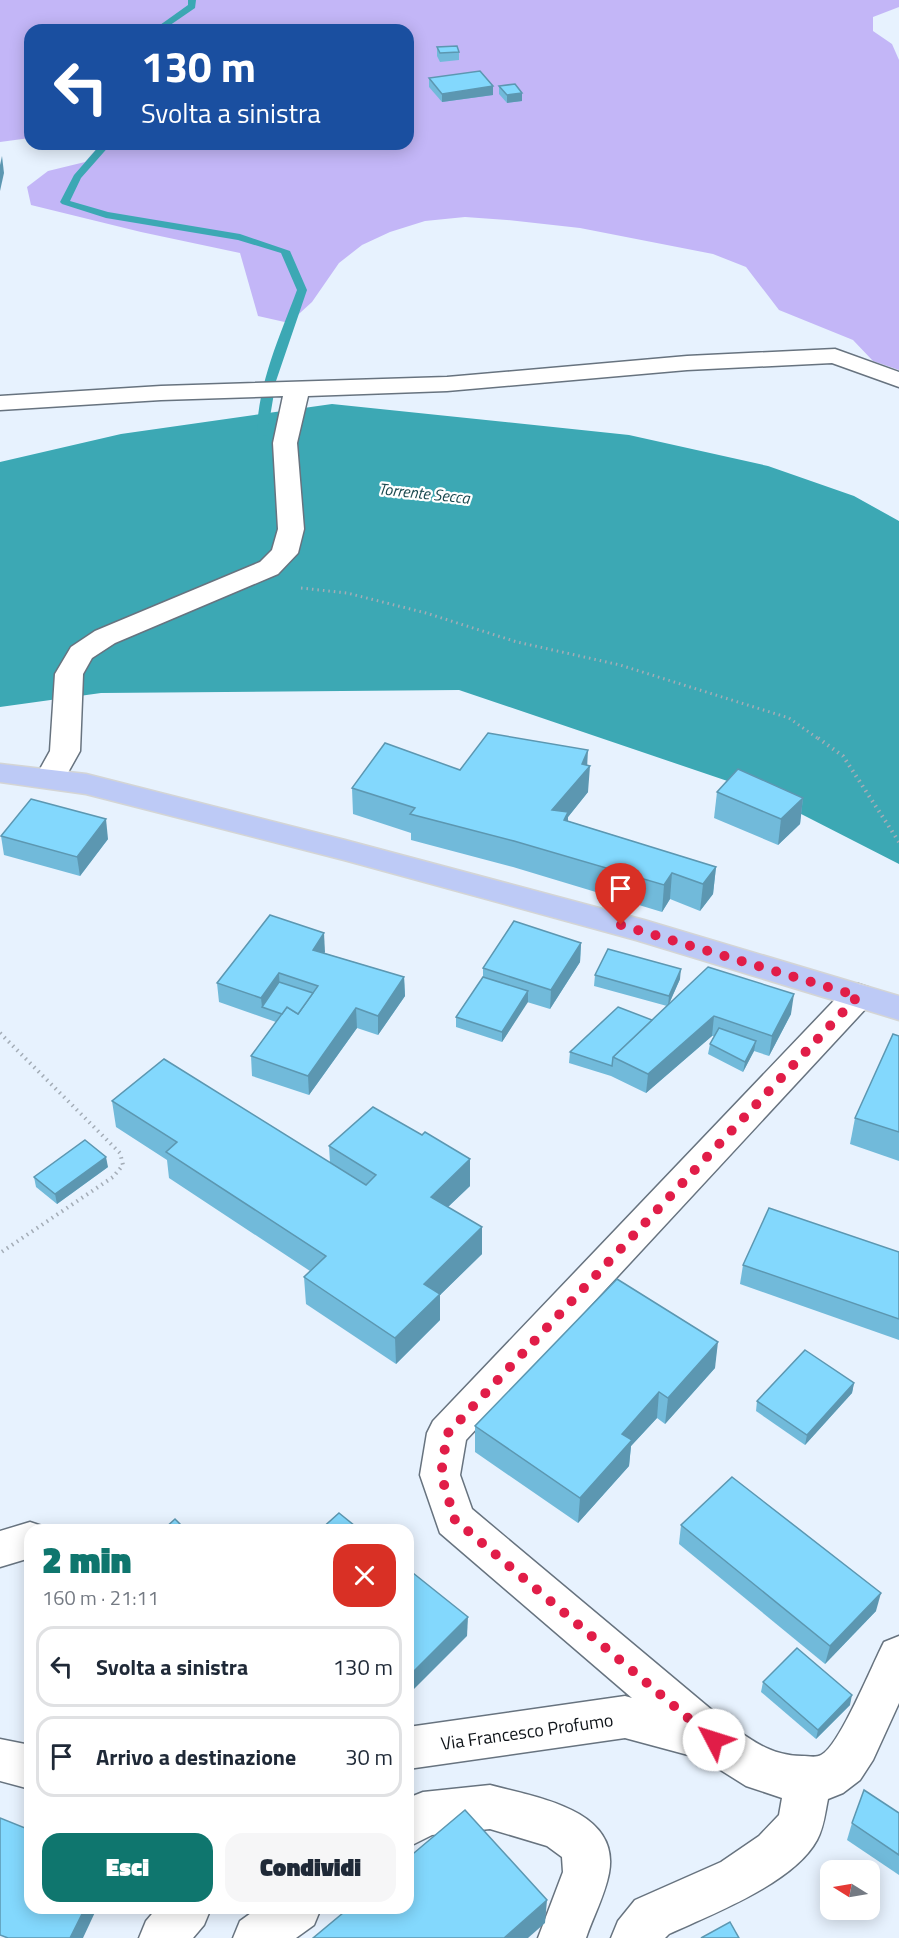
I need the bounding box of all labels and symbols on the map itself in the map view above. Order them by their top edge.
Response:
water label: Torrente Secca [377,476,472,510]
pin [595,863,646,925]
street label: Via Francesco Profumo [439,1706,615,1757]
position arrow [682,1708,746,1772]
north arrow [820,1860,880,1920]

